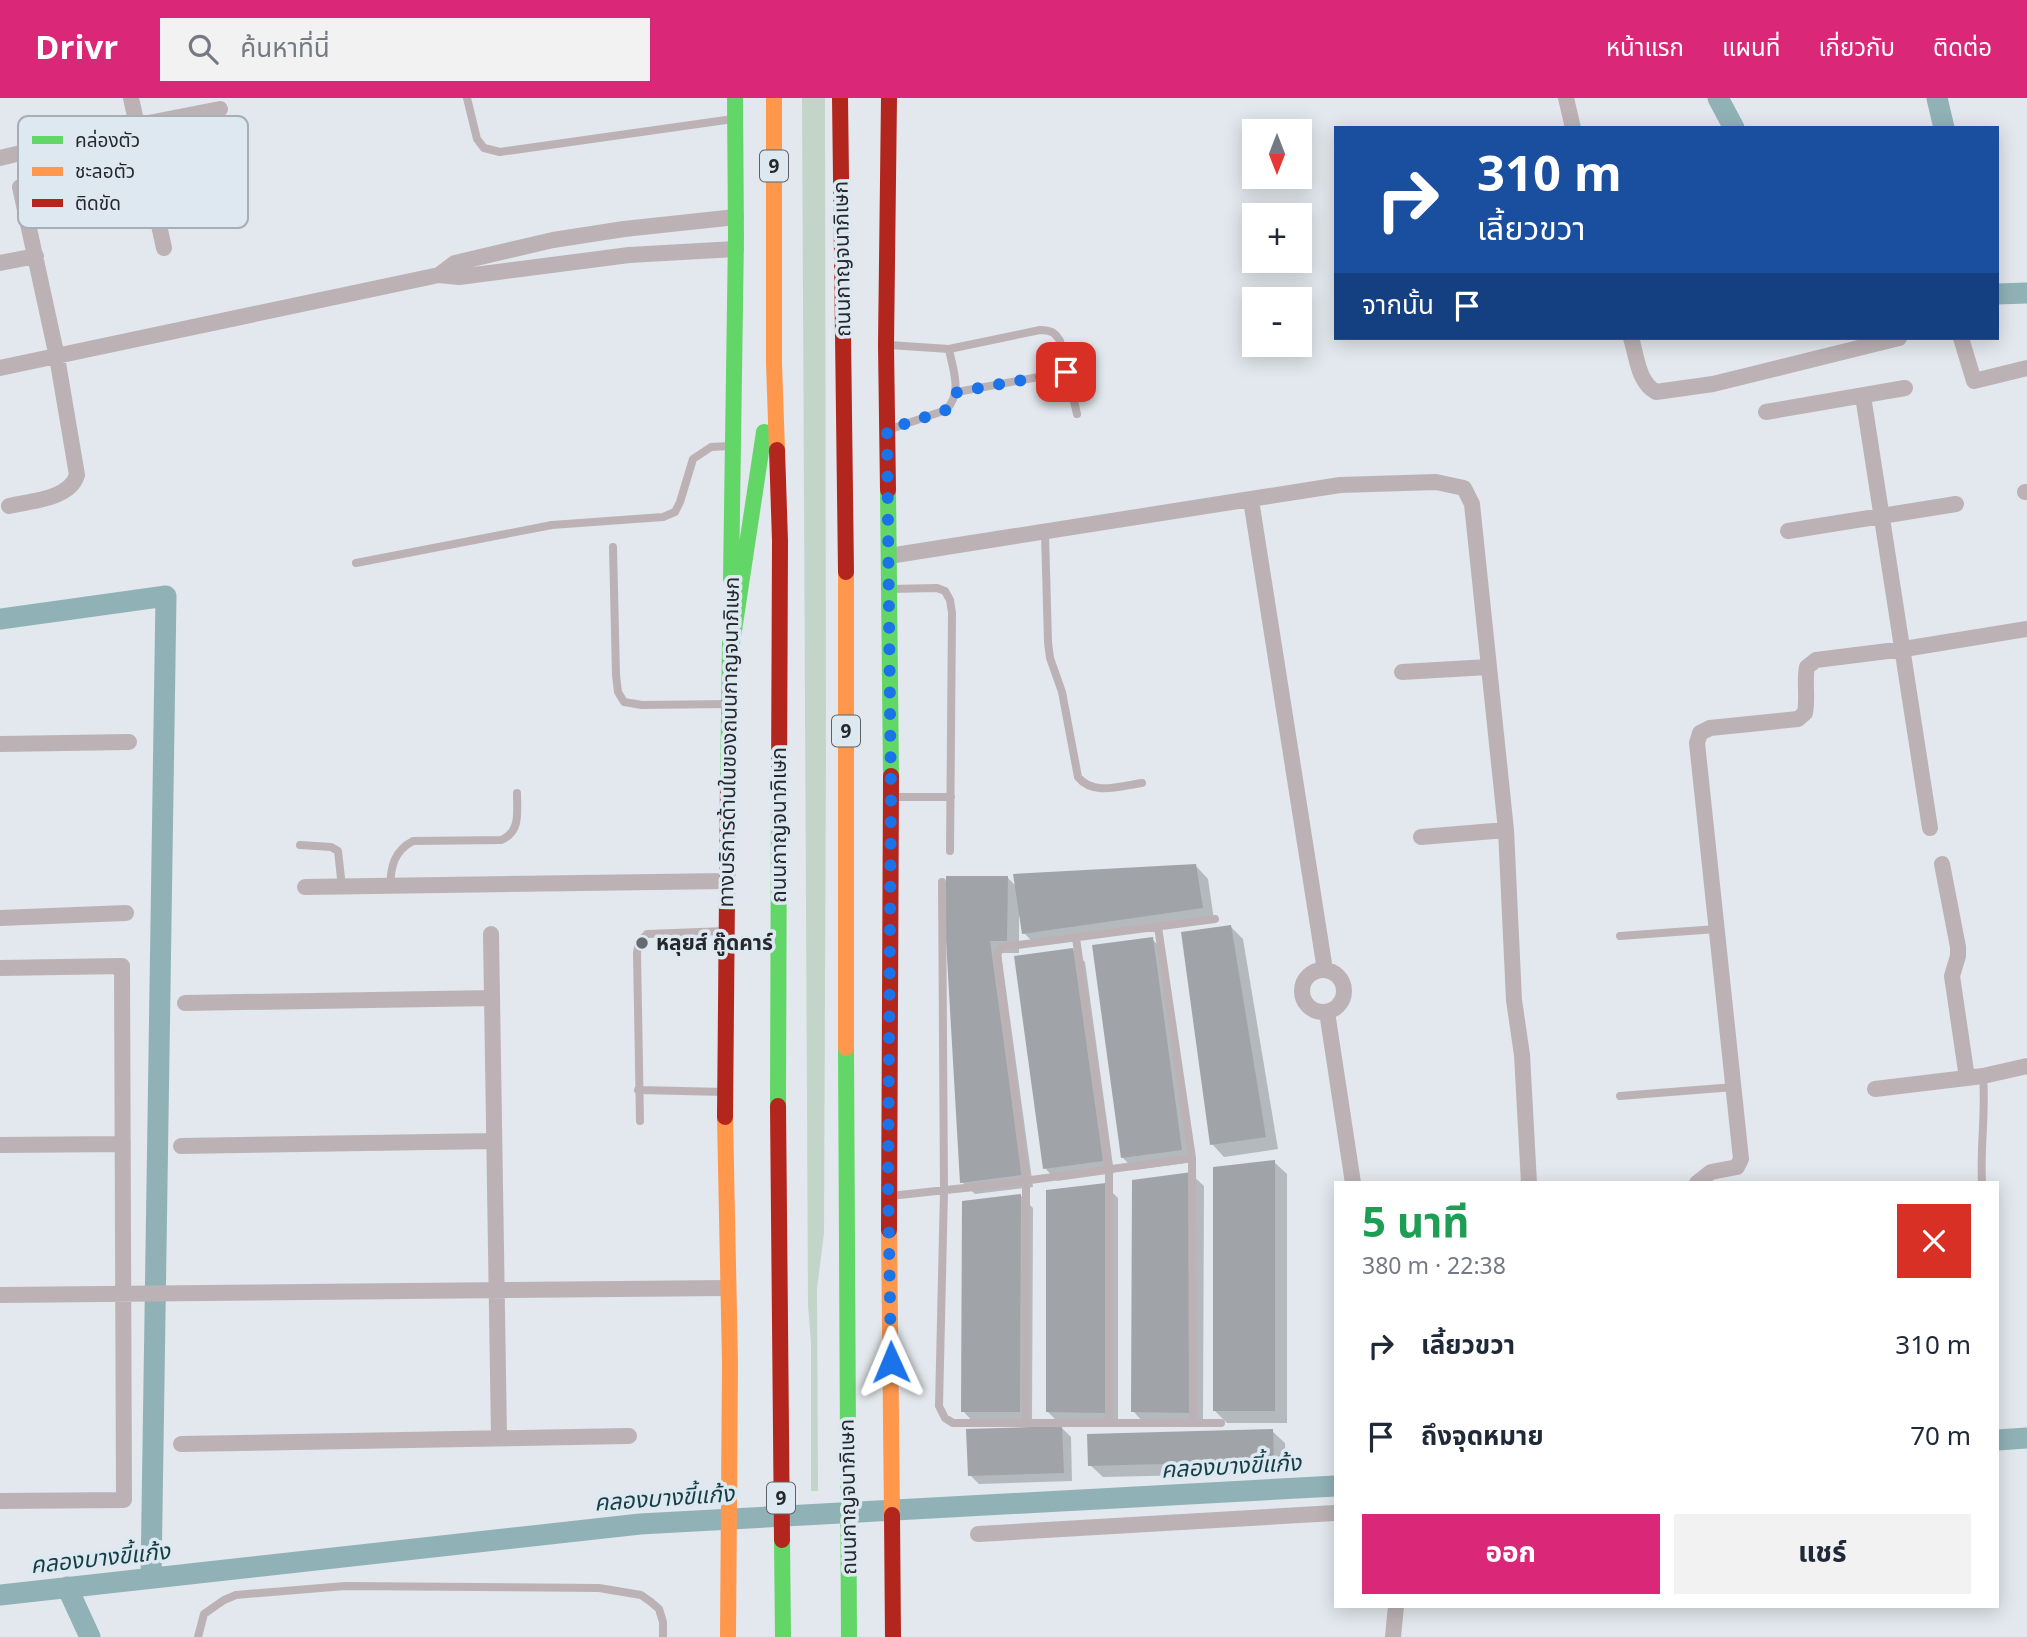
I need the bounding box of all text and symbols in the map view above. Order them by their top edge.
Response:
search box [160,18,650,81]
text: Drivr [35,24,118,74]
text: ค้นหาที่นี่ [240,29,330,69]
icon: search [184,30,222,68]
text: หน้าแรก [1606,31,1684,67]
text: แผนที่ [1722,31,1780,67]
text: เกี่ยวกับ [1818,31,1895,67]
text: ติดต่อ [1933,31,1992,67]
legend [18,116,248,228]
north arrow [1242,119,1312,189]
map controls [1242,119,1312,357]
text: คล่องตัว [75,127,140,156]
text: 310 m [1477,139,1622,213]
road number: 9 [760,150,788,181]
icon: right [1362,154,1453,245]
text: ชะลอตัว [75,158,135,187]
street label: ถนนกาญจนาภิเษก [826,181,859,337]
text: ติดขัด [75,190,121,219]
button: + [1242,203,1312,273]
text: เลี้ยวขวา [1477,206,1585,254]
text: จากนั้น [1362,286,1434,326]
button: − [1242,287,1312,357]
icon: arrive [1448,287,1486,325]
pin [1036,342,1096,402]
icon: arrive [1047,353,1085,391]
street label: ทางบริการด้านในของถนนกาญจนาภิเษก [711,576,748,908]
road number: 9 [832,716,860,746]
street label: ถนนกาญจนาภิเษก [764,747,795,903]
place label: หลุยส์ กู๊ดคาร์ [656,928,773,959]
marker: หลุยส์ กู๊ดคาร์ [634,935,650,951]
text: 5 นาที [1362,1192,1469,1256]
button: close [1897,1204,1971,1278]
text: 380 m · 22:38 [1362,1250,1506,1284]
position arrow [854,1325,928,1399]
text: เลี้ยวขวา [1421,1326,1515,1366]
text: 310 m [1895,1326,1971,1366]
icon: right [1362,1327,1400,1365]
text: ถึงจุดหมาย [1421,1417,1544,1457]
text: 70 m [1910,1417,1971,1457]
icon: arrive [1362,1418,1400,1456]
street label: ถนนกาญจนาภิเษก [832,1419,865,1575]
water label: คลองบางขี้แก้ง [1160,1446,1304,1488]
water label: คลองบางขี้แก้ง [593,1477,737,1521]
road number: 9 [767,1482,795,1514]
button: ออก [1362,1514,1660,1594]
button: แชร์ [1674,1514,1971,1594]
water label: คลองบางขี้แก้ง [29,1535,173,1583]

